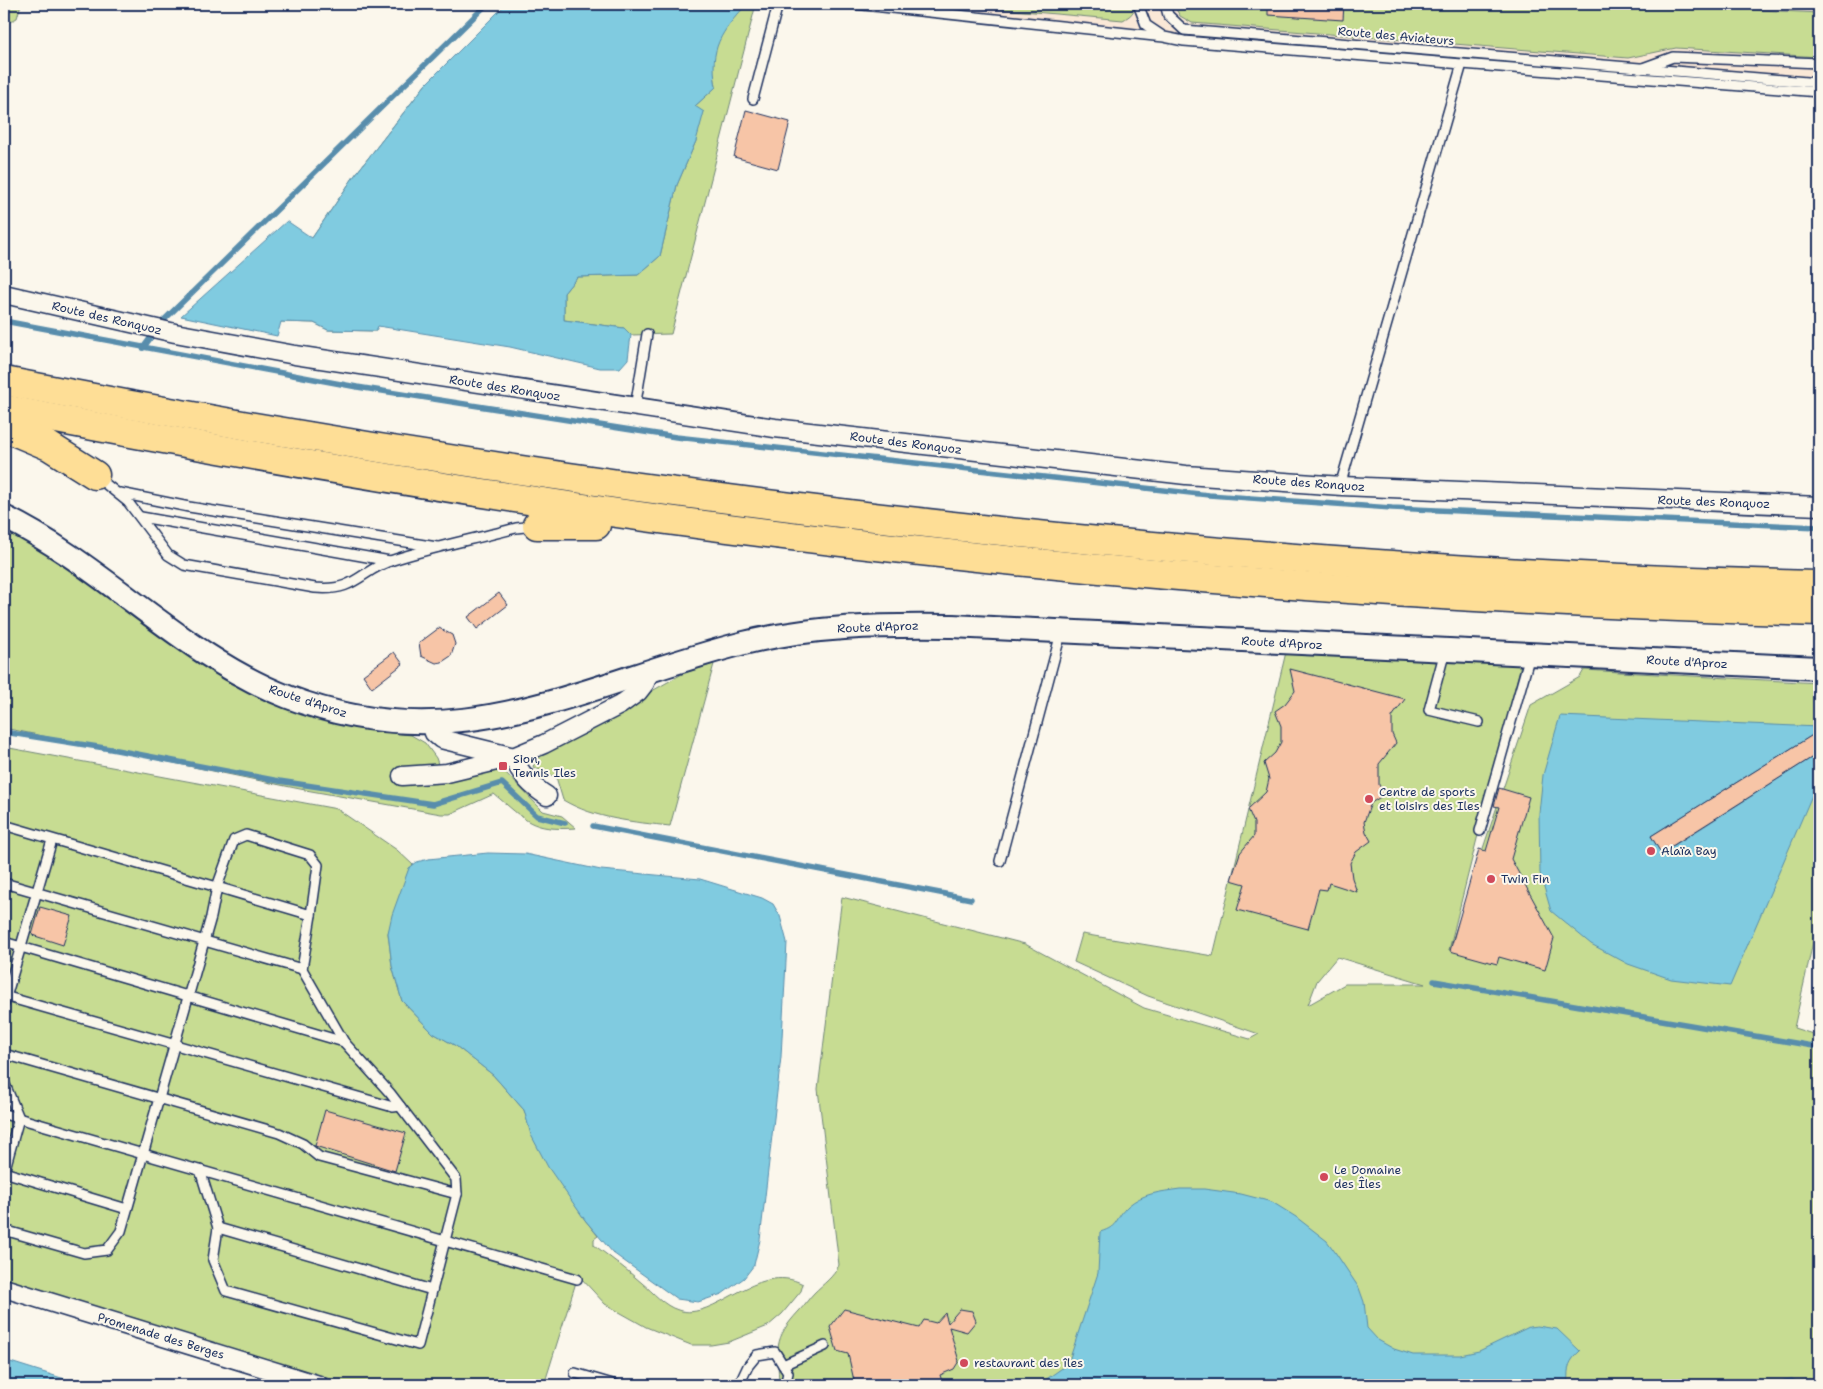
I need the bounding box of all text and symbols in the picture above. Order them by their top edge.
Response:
street label: Route des Aviateurs [1337,23,1455,49]
street label: Route des Ronquoz [50,298,164,338]
street label: Route des Ronquoz [448,371,562,405]
street label: Route des Ronquoz [849,428,963,458]
street label: Route des Ronquoz [1252,471,1366,495]
street label: Route des Ronquoz [1657,492,1771,512]
street label: Route d'Aproz [837,618,919,636]
street label: Route d'Aproz [1241,633,1323,653]
street label: Route d'Aproz [1646,652,1728,672]
street label: Route d'Aproz [267,681,349,721]
place label: Sion, Tennis Iles [513,751,576,781]
marker: Sion, Tennis Iles [497,760,509,772]
place label: Centre de sports et loisirs des Iles [1379,784,1480,814]
marker: Centre de sports et loisirs des Iles [1363,793,1375,805]
place label: Alaïa Bay [1661,843,1717,859]
marker: Alaïa Bay [1645,845,1657,857]
place label: Twin Fin [1501,871,1549,887]
marker: Twin Fin [1485,873,1497,885]
place label: Le Domaine des Îles [1334,1162,1402,1192]
marker: Le Domaine des Îles [1318,1171,1330,1183]
street label: Promenade des Berges [96,1309,226,1363]
place label: restaurant des îles [974,1355,1083,1371]
marker: restaurant des îles [958,1357,970,1369]

